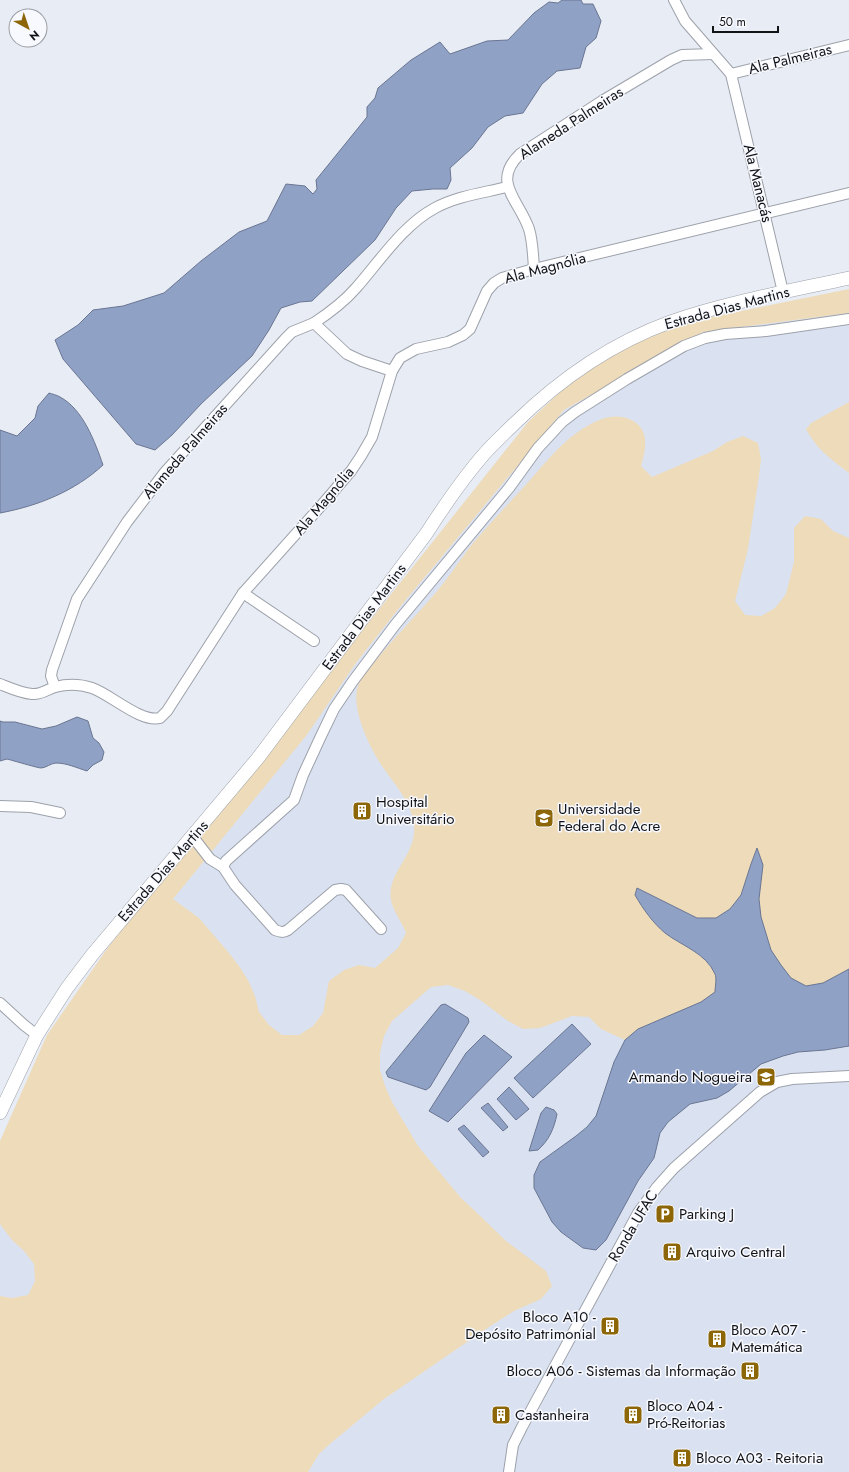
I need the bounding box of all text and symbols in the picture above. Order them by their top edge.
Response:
north arrow [8,8,48,48]
scale bar [713,8,778,34]
text: 50 m [719,13,746,31]
text: N [26,27,43,45]
street label: Ala Palmeiras [746,38,834,80]
street label: Alameda Palmeiras [515,81,627,165]
street label: Ala Manacás [738,142,778,224]
street label: Ala Magnólia [502,247,588,289]
street label: Estrada Dias Martins [662,281,792,335]
street label: Alameda Palmeiras [137,398,233,504]
street label: Ala Magnólia [289,462,359,540]
street label: Estrada Dias Martins [317,559,411,675]
place label: Hospital Universitário [376,791,454,830]
place label: Universidade Federal do Acre [558,798,661,837]
building icon: Hospital Universitário [351,800,373,822]
school or university icon: Universidade Federal do Acre [533,807,555,829]
street label: Estrada Dias Martins [113,815,213,927]
place label: Armando Nogueira [629,1066,752,1088]
school or university icon: Armando Nogueira [755,1066,777,1088]
street label: Ronda UFAC [603,1186,663,1266]
parking icon: Parking J [654,1203,676,1225]
place label: Parking J [679,1203,734,1225]
building icon: Arquivo Central [661,1241,683,1263]
place label: Arquivo Central [686,1241,786,1263]
place label: Bloco A10 - Depósito Patrimonial [465,1306,597,1345]
building icon: Bloco A10 - Depósito Patrimonial [599,1315,621,1337]
place label: Bloco A07 - Matemática [731,1319,806,1358]
building icon: Bloco A07 - Matemática [706,1328,728,1350]
place label: Bloco A06 - Sistemas da Informação [506,1360,736,1382]
building icon: Bloco A06 - Sistemas da Informação [739,1360,761,1382]
place label: Bloco A04 - Pró-Reitorias [647,1395,725,1434]
building icon: Castanheira [490,1404,512,1426]
place label: Castanheira [515,1404,589,1426]
building icon: Bloco A04 - Pró-Reitorias [622,1404,644,1426]
building icon: Bloco A03 - Reitoria [671,1447,693,1469]
place label: Bloco A03 - Reitoria [696,1447,823,1469]

